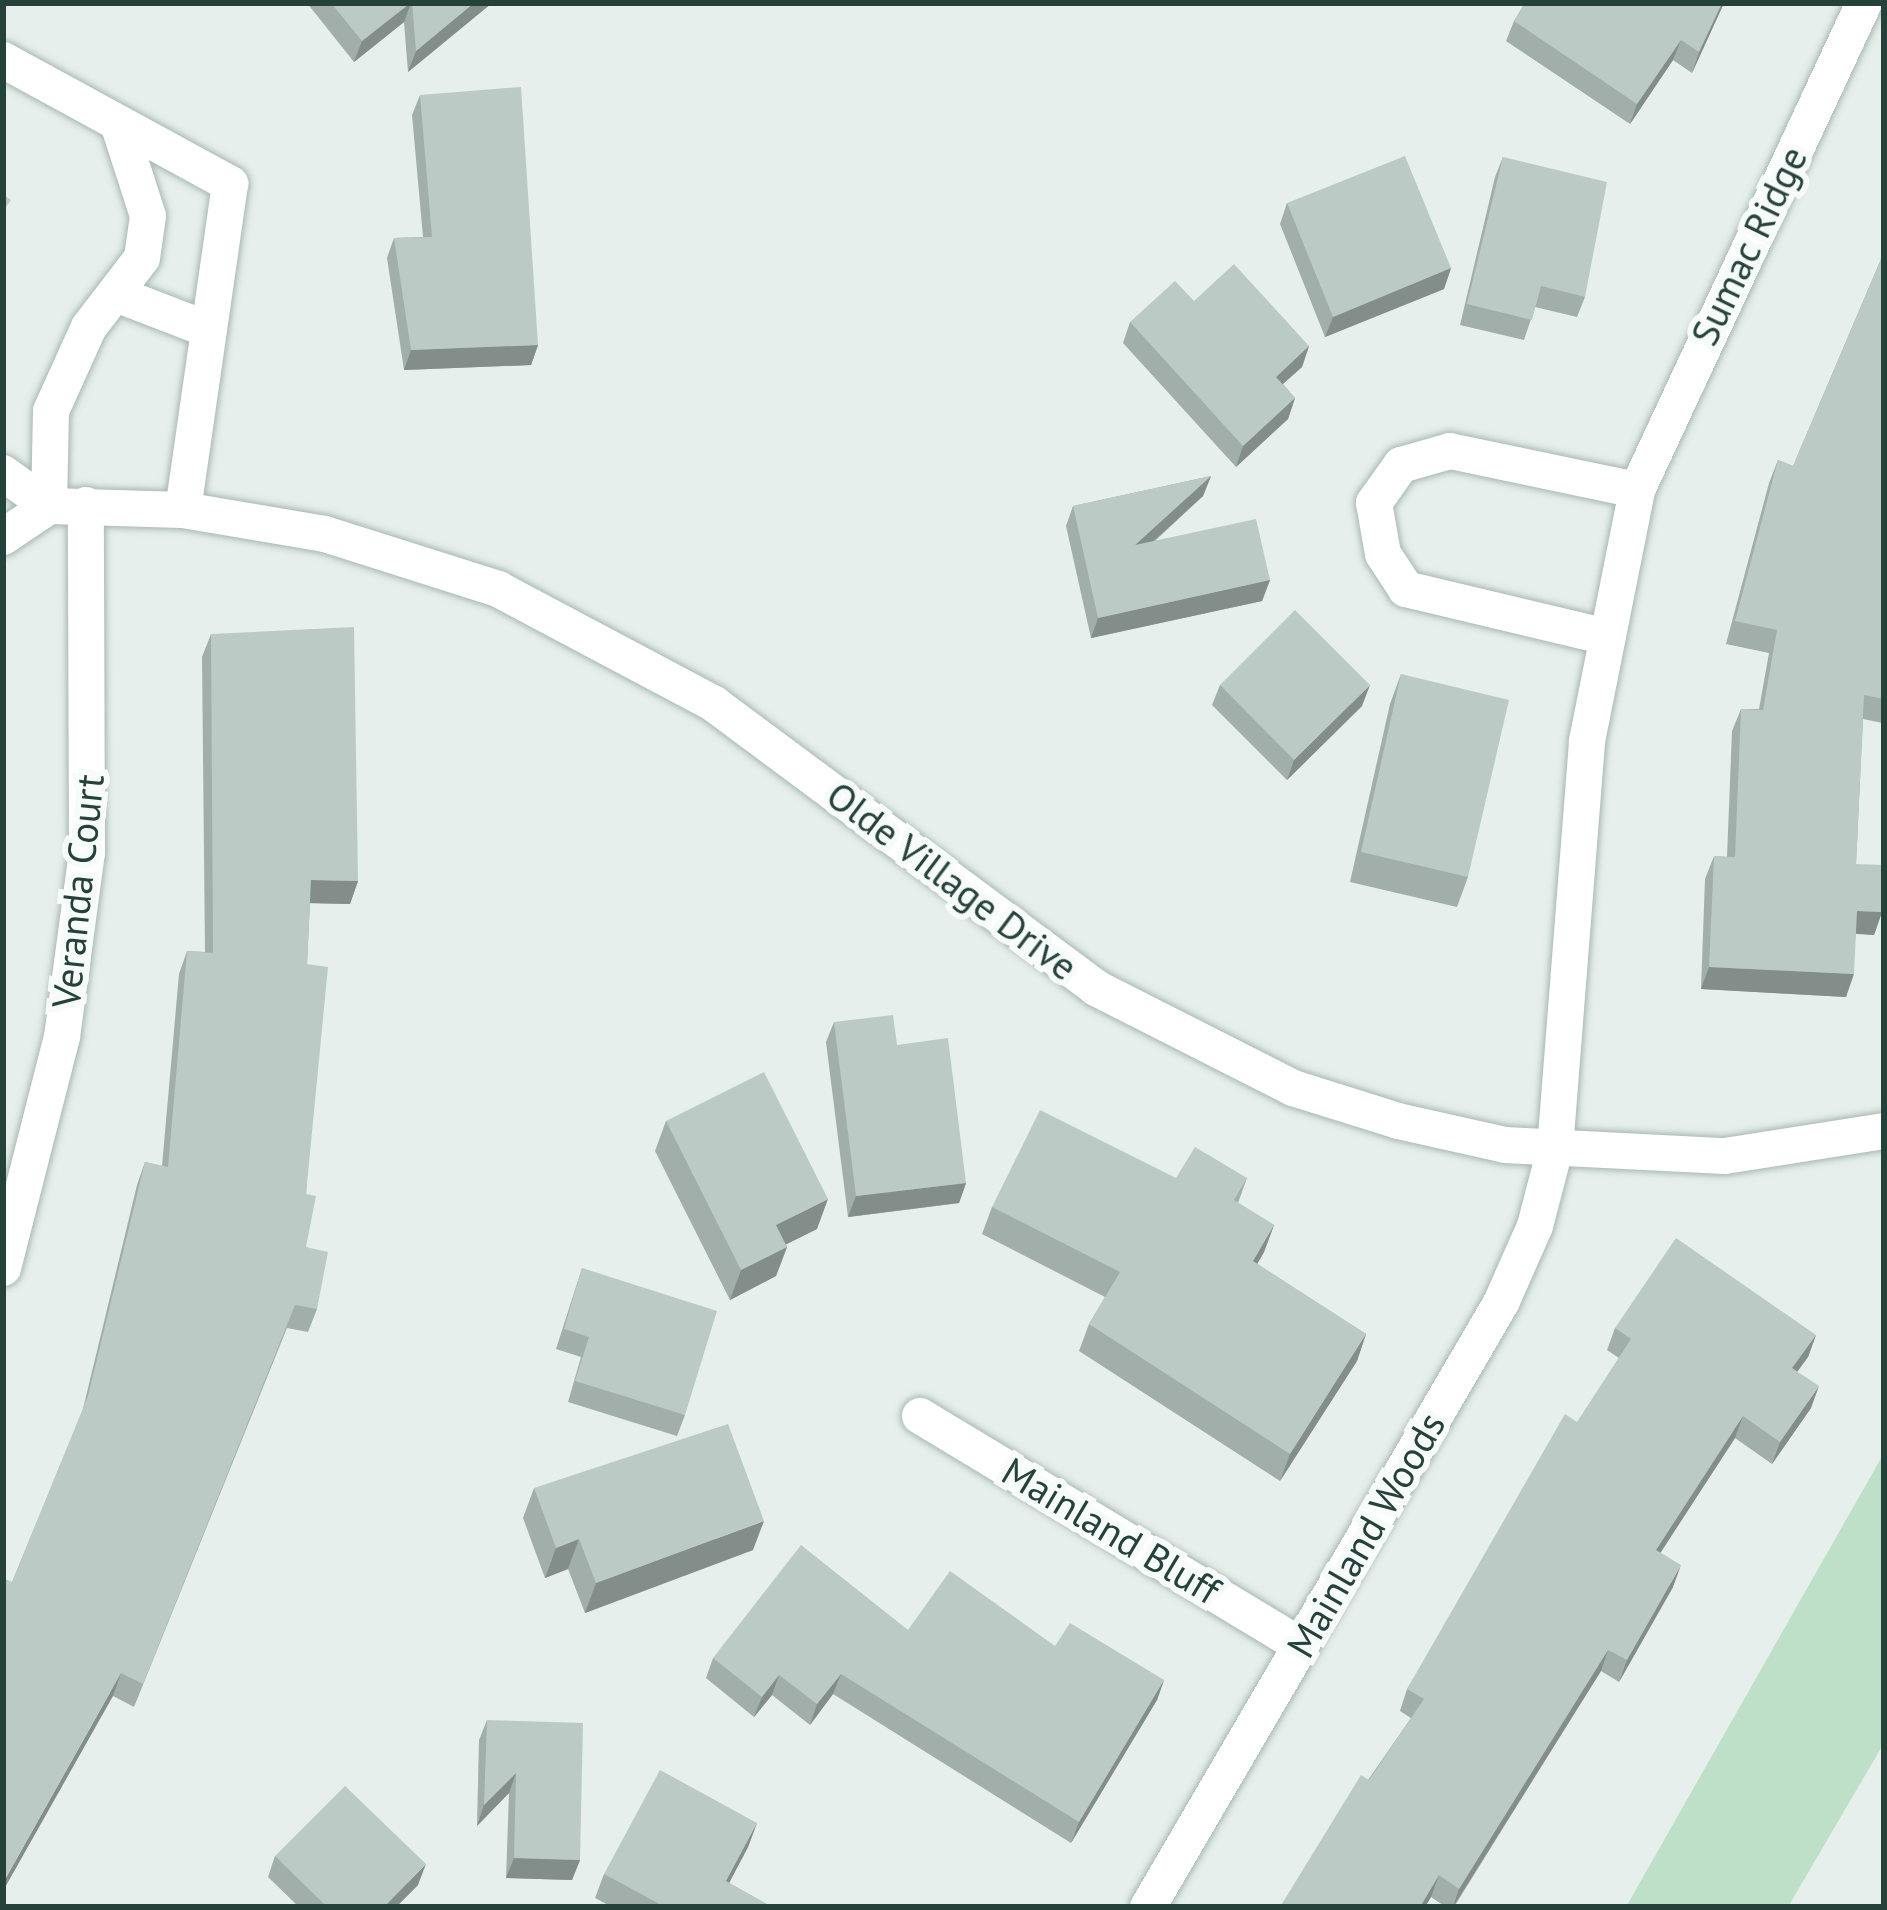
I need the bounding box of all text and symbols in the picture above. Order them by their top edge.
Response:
street label: Sumac Ridge [1681,139,1817,353]
street label: Olde Village Drive [817,771,1087,991]
street label: Veranda Court [42,772,114,1010]
street label: Mainland Woods [1277,1404,1455,1666]
street label: Mainland Bluff [994,1448,1228,1614]

